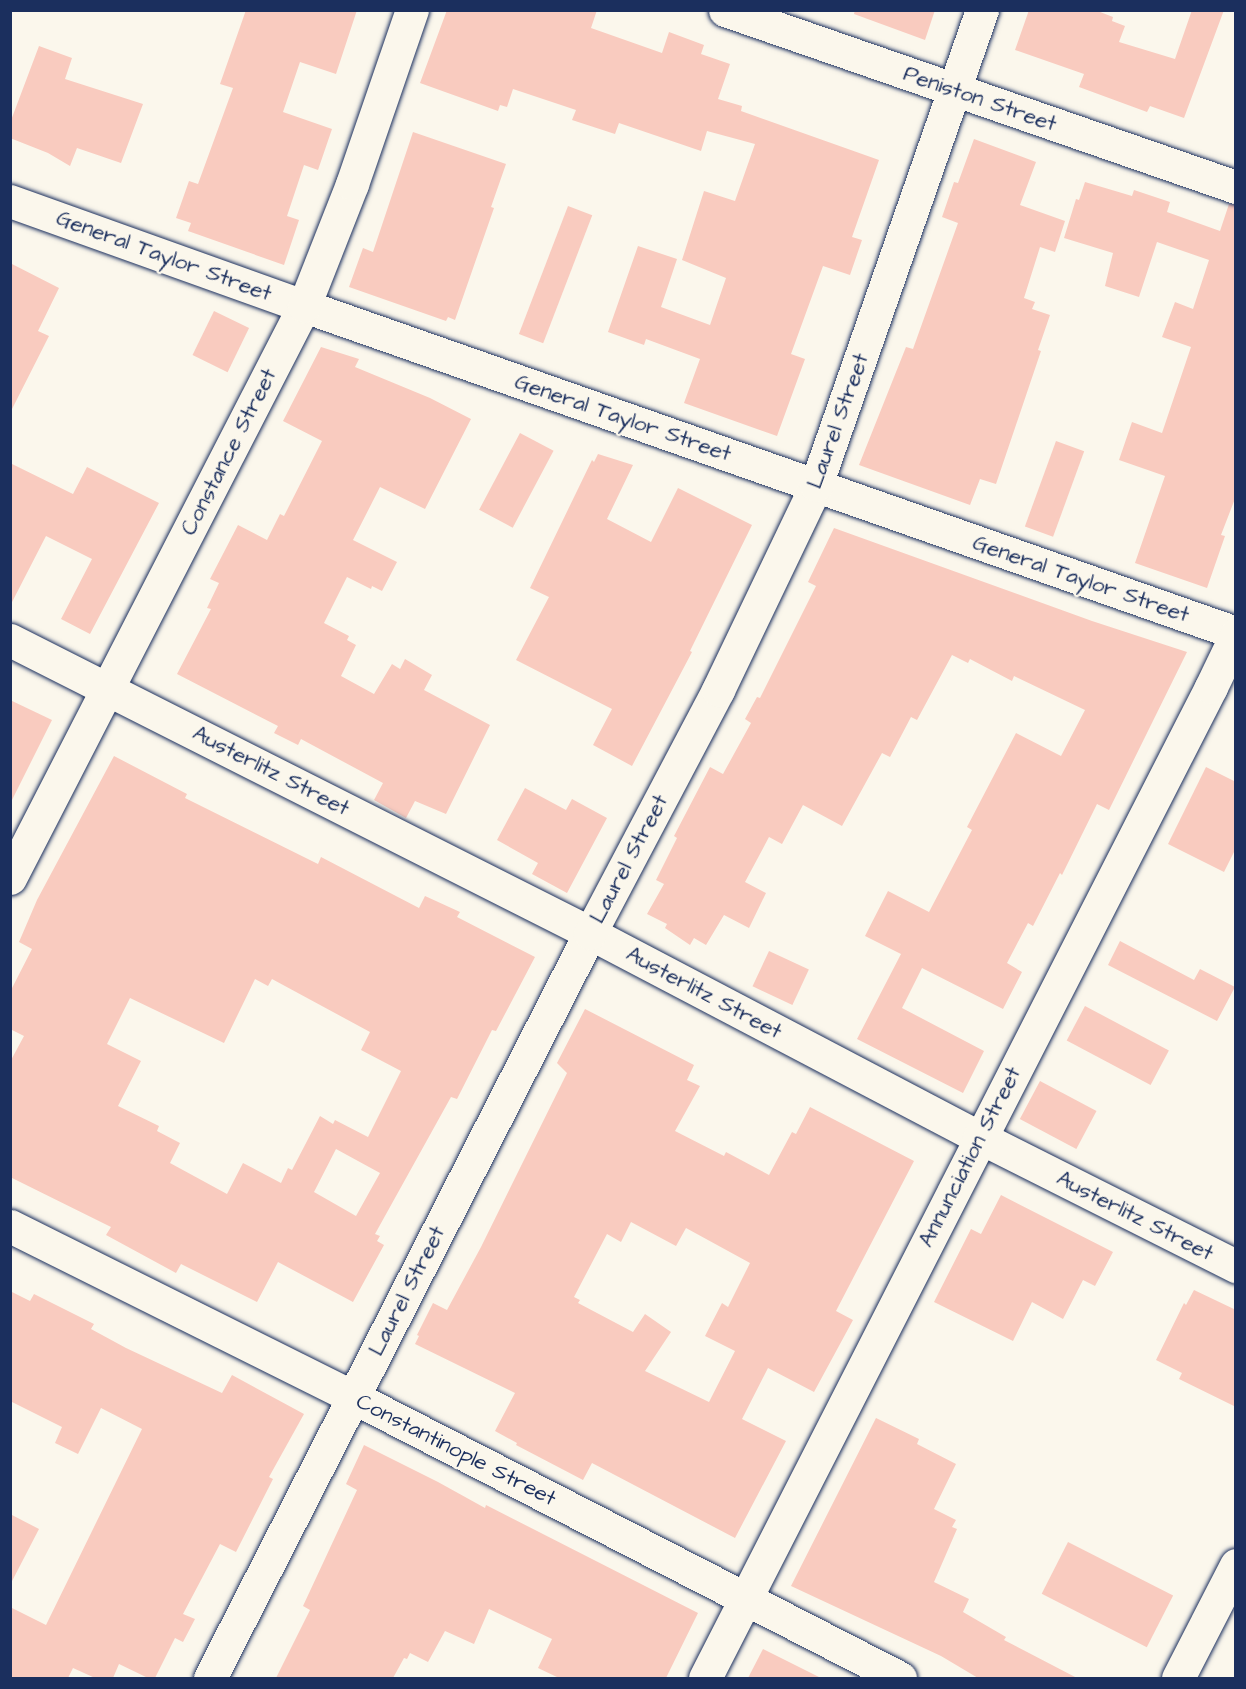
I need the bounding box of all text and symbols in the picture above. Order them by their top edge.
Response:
street label: Peniston Street [900,60,1060,138]
street label: General Taylor Street [53,205,275,307]
street label: Laurel Street [801,350,875,492]
street label: Constance Street [176,364,282,540]
street label: General Taylor Street [511,369,735,467]
street label: General Taylor Street [969,530,1193,628]
street label: Austerlitz Street [188,720,354,822]
street label: Laurel Street [584,790,674,928]
street label: Austerlitz Street [622,941,786,1045]
street label: Annunciation Street [913,1062,1027,1252]
street label: Austerlitz Street [1052,1165,1218,1267]
street label: Laurel Street [363,1222,451,1360]
street label: Constantinople Street [352,1388,560,1512]

